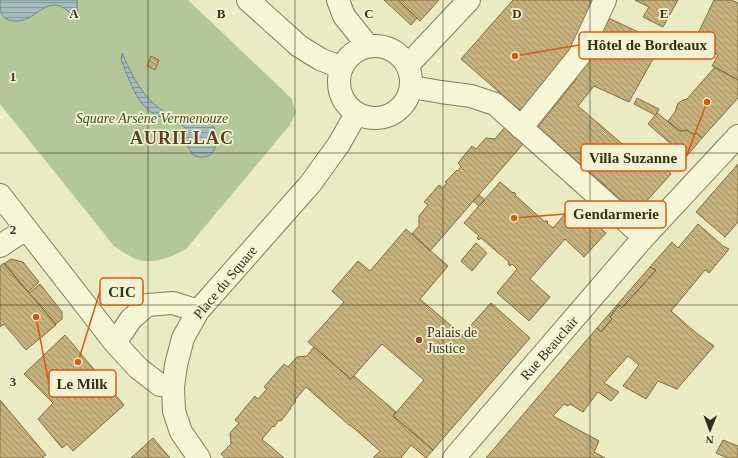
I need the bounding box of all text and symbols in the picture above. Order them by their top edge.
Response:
text: A [69,6,79,21]
text: B [217,6,226,21]
text: C [364,6,374,21]
text: D [512,6,522,21]
text: E [660,6,668,21]
callout: Hôtel de Bordeaux [579,32,715,59]
text: Hôtel de Bordeaux [587,37,707,53]
text: 1 [10,69,16,84]
park label: Square Arsène Vermenouze [76,111,228,126]
district label: AURILLAC [130,128,234,148]
callout: Villa Suzanne [581,144,686,171]
text: Villa Suzanne [589,150,677,166]
callout: Gendarmerie [565,201,666,228]
text: Gendarmerie [573,206,659,222]
text: 2 [10,222,16,237]
street label: Place du Square [191,243,260,322]
callout: CIC [100,278,143,305]
text: CIC [108,284,136,300]
street label: Rue Beauclair [518,313,581,383]
place label: Palais de Justice [427,325,477,356]
marker: Palais de Justice [414,335,424,345]
callout: Le Milk [49,370,116,397]
text: 3 [10,374,17,389]
text: Le Milk [56,376,108,392]
north arrow [690,410,730,450]
text: N [706,434,714,446]

